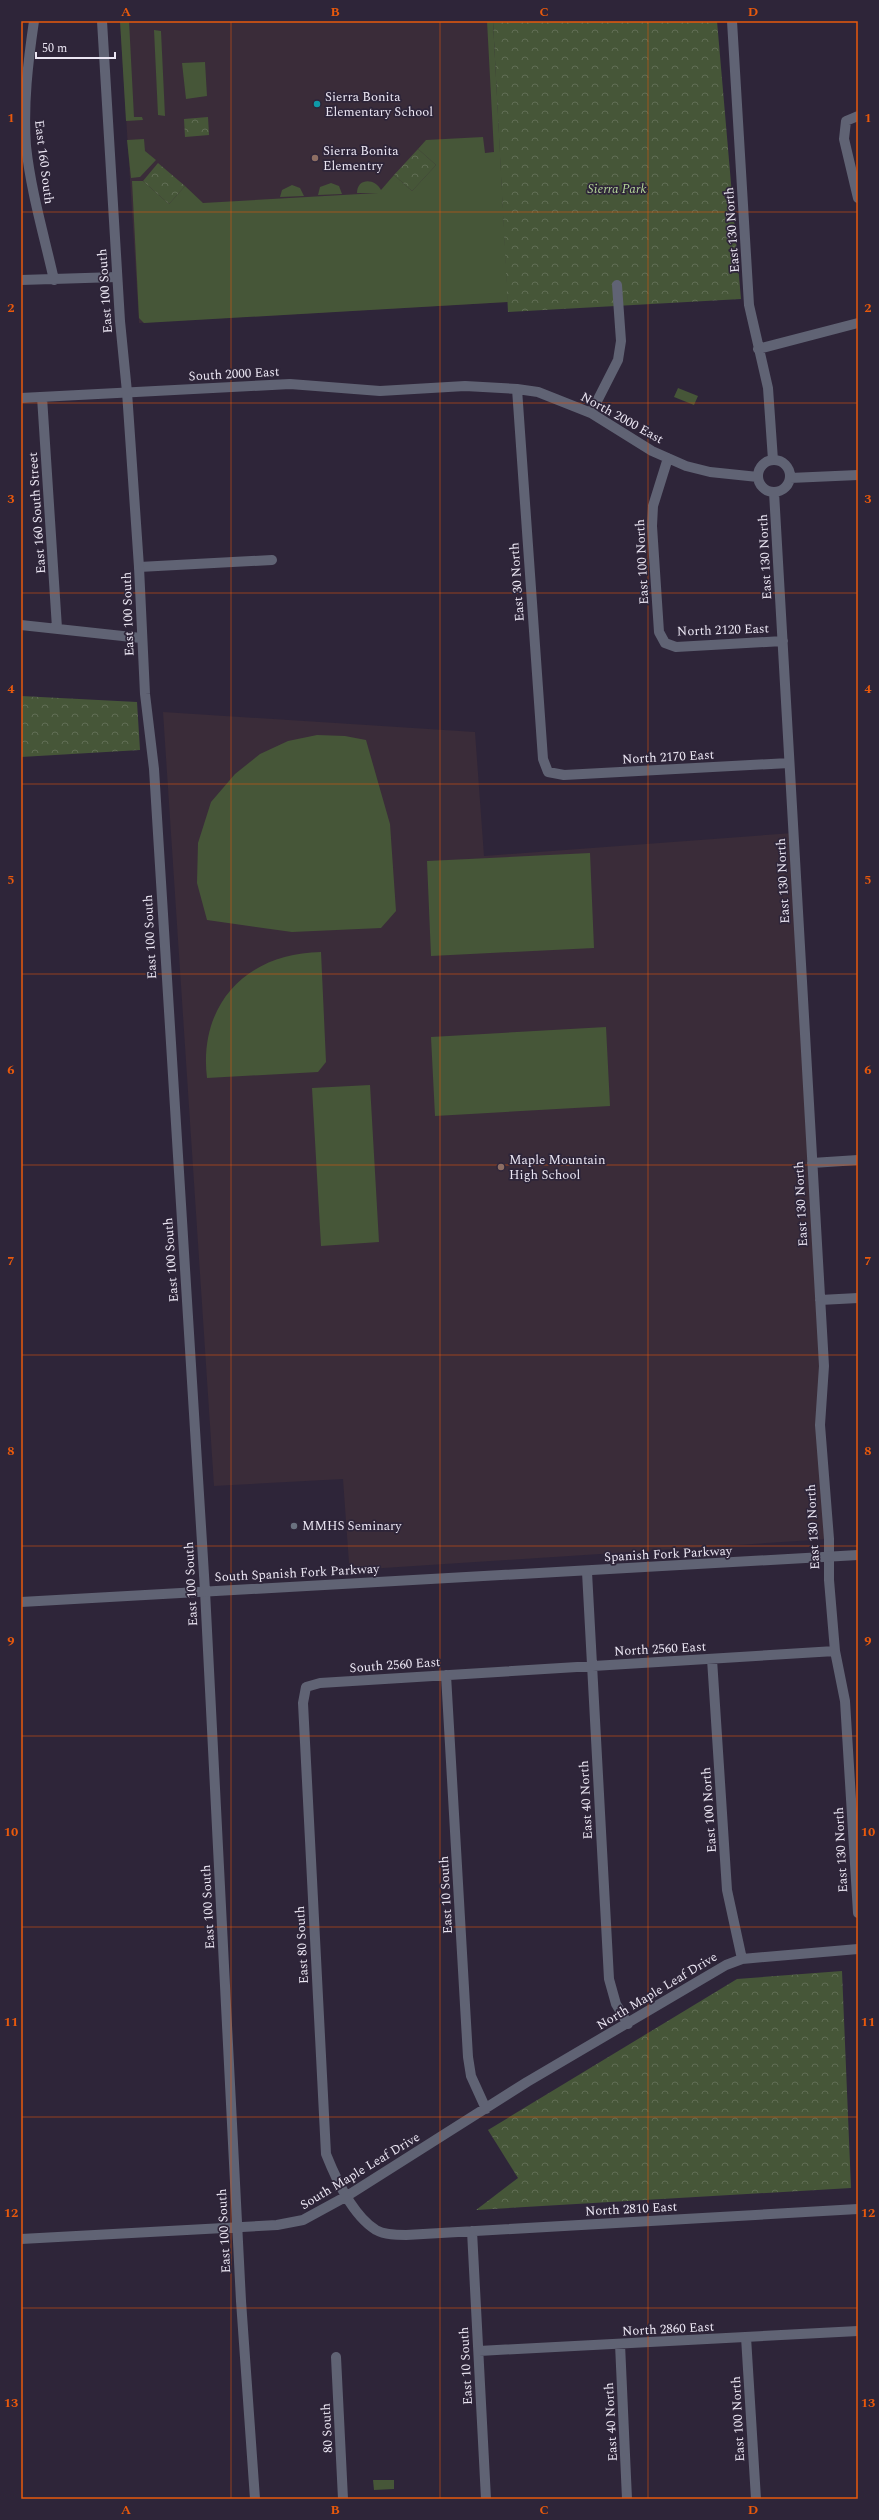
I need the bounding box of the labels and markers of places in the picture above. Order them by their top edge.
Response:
place label: Sierra Bonita Elementary School [325,87,433,122]
marker: Sierra Bonita Elementary School [312,99,322,109]
place label: Sierra Bonita Elementry [323,141,399,176]
marker: Sierra Bonita Elementry [310,153,320,163]
place label: Maple Mountain High School [509,1150,606,1185]
marker: Maple Mountain High School [496,1162,506,1172]
place label: MMHS Seminary [302,1516,402,1536]
marker: MMHS Seminary [289,1521,299,1531]

